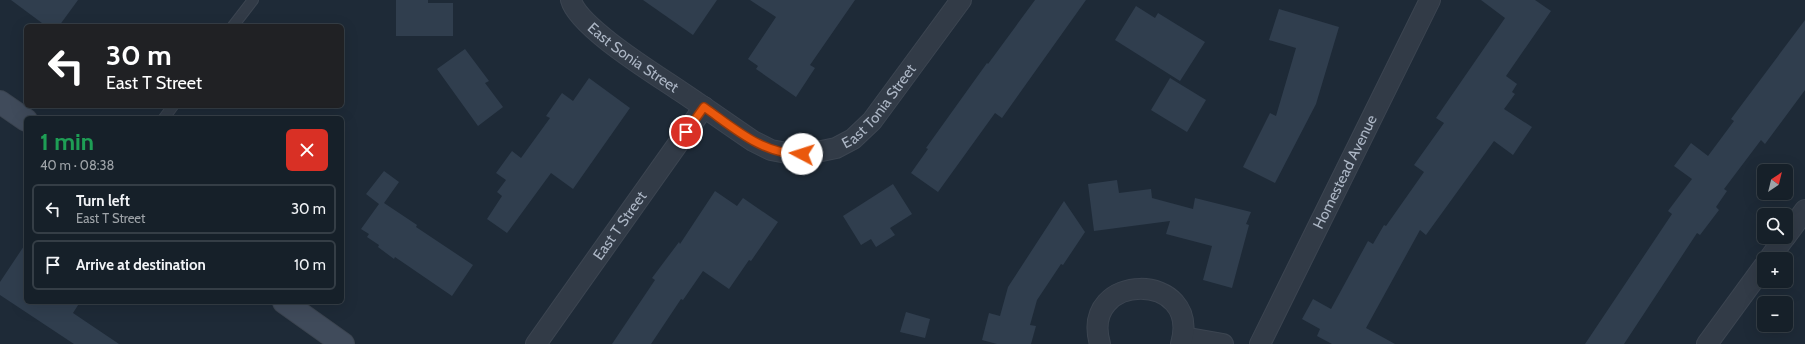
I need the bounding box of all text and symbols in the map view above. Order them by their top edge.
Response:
street label: East Sonia Street [584,19,682,96]
text: 30 m [106,38,172,72]
icon: left [40,40,92,92]
street label: East Tonia Street [839,61,920,152]
text: East T Street [106,72,202,94]
street label: Homestead Avenue [1309,112,1381,232]
pin [669,115,703,149]
icon: arrive [675,121,697,143]
text: 1 min [40,127,94,156]
button: close [286,129,328,171]
position arrow [781,133,823,175]
text: 40 m · 08:38 [40,157,114,173]
north arrow [1757,164,1793,200]
map controls [1757,164,1793,332]
street label: East T Street [589,188,650,264]
text: Turn left [76,192,130,210]
icon: left [42,198,64,220]
text: 30 m [291,200,326,218]
button: search [1757,208,1793,244]
text: East T Street [76,210,145,226]
button: + [1757,252,1793,288]
icon: arrive [42,254,64,276]
text: Arrive at destination [76,256,206,274]
text: 10 m [294,256,326,274]
button: − [1757,296,1793,332]

